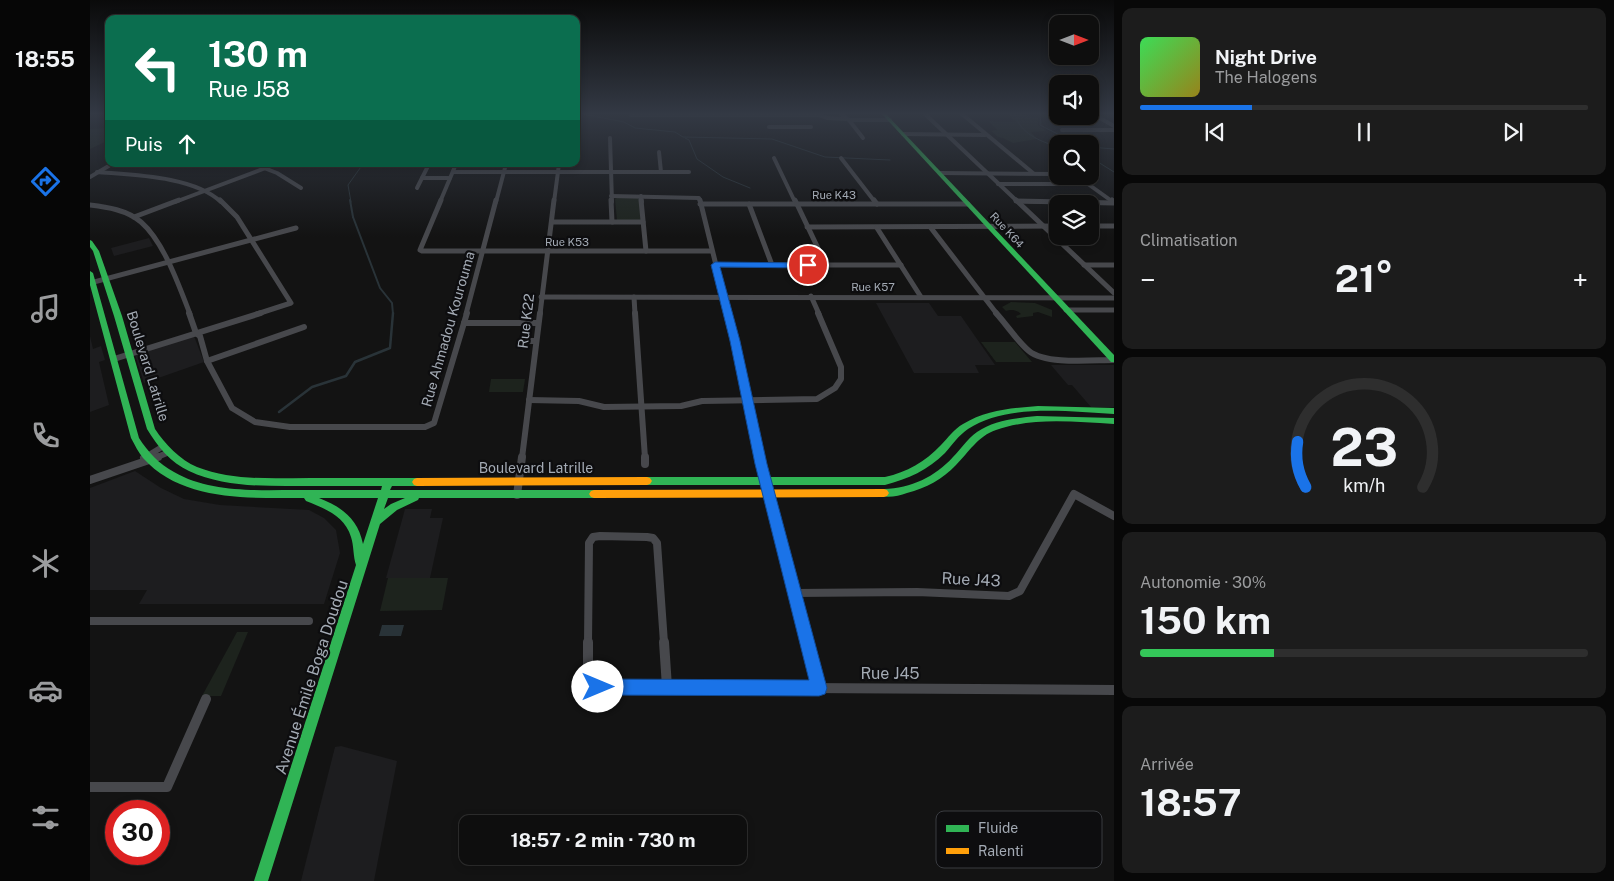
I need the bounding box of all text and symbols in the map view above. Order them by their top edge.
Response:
north arrow [1049,15,1099,65]
map controls [1049,15,1099,245]
text: 130 m [208,34,308,75]
icon: left [125,35,190,100]
text: 18:55 [15,46,75,72]
text: Night Drive [1215,46,1317,68]
text: The Halogens [1215,68,1317,87]
button: sound [1049,75,1099,125]
text: Rue J58 [208,76,290,102]
icon: previous [1201,118,1229,146]
icon: pause [1350,118,1378,146]
icon: next [1499,118,1527,146]
icon: ahead [173,130,201,158]
text: Puis [125,133,163,155]
button: search [1049,135,1099,185]
icon: directions [28,164,63,199]
street label: Rue K43 [812,189,856,201]
button: layers [1049,195,1099,245]
street label: Rue K64 [988,210,1026,250]
text: Climatisation [1140,231,1237,250]
street label: Rue K53 [545,236,589,248]
pin [787,244,829,286]
street label: Rue Ahmadou Kourouma [418,249,478,409]
icon: arrive [794,251,822,279]
text: 21° [1335,256,1393,301]
text: − [1140,263,1156,296]
text: + [1572,263,1588,296]
street label: Rue K57 [851,281,895,293]
icon: music [28,291,63,326]
street label: Rue K22 [515,293,537,349]
street label: Boulevard Latrille [124,309,172,423]
text: 23 [1330,417,1398,478]
icon: phone [28,418,63,453]
street label: Boulevard Latrille [479,460,593,476]
text: km/h [1343,475,1385,496]
icon: climate [28,546,63,581]
street label: Rue J43 [941,568,1001,591]
text: Autonomie · 30% [1140,573,1266,592]
street label: Avenue Émile Boga Doudou [270,577,352,777]
text: 150 km [1140,598,1271,643]
position arrow [571,660,623,712]
street label: Rue J45 [860,664,920,683]
icon: car [28,673,63,708]
text: Arrivée [1140,755,1194,774]
text: 18:57 [1140,780,1241,825]
icon: filters [28,800,63,835]
speed limit sign: 30 [105,800,170,865]
legend [936,811,1102,868]
text: Fluide [978,820,1018,836]
text: 18:57 · 2 min · 730 m [510,829,696,851]
text: Ralenti [978,843,1024,859]

